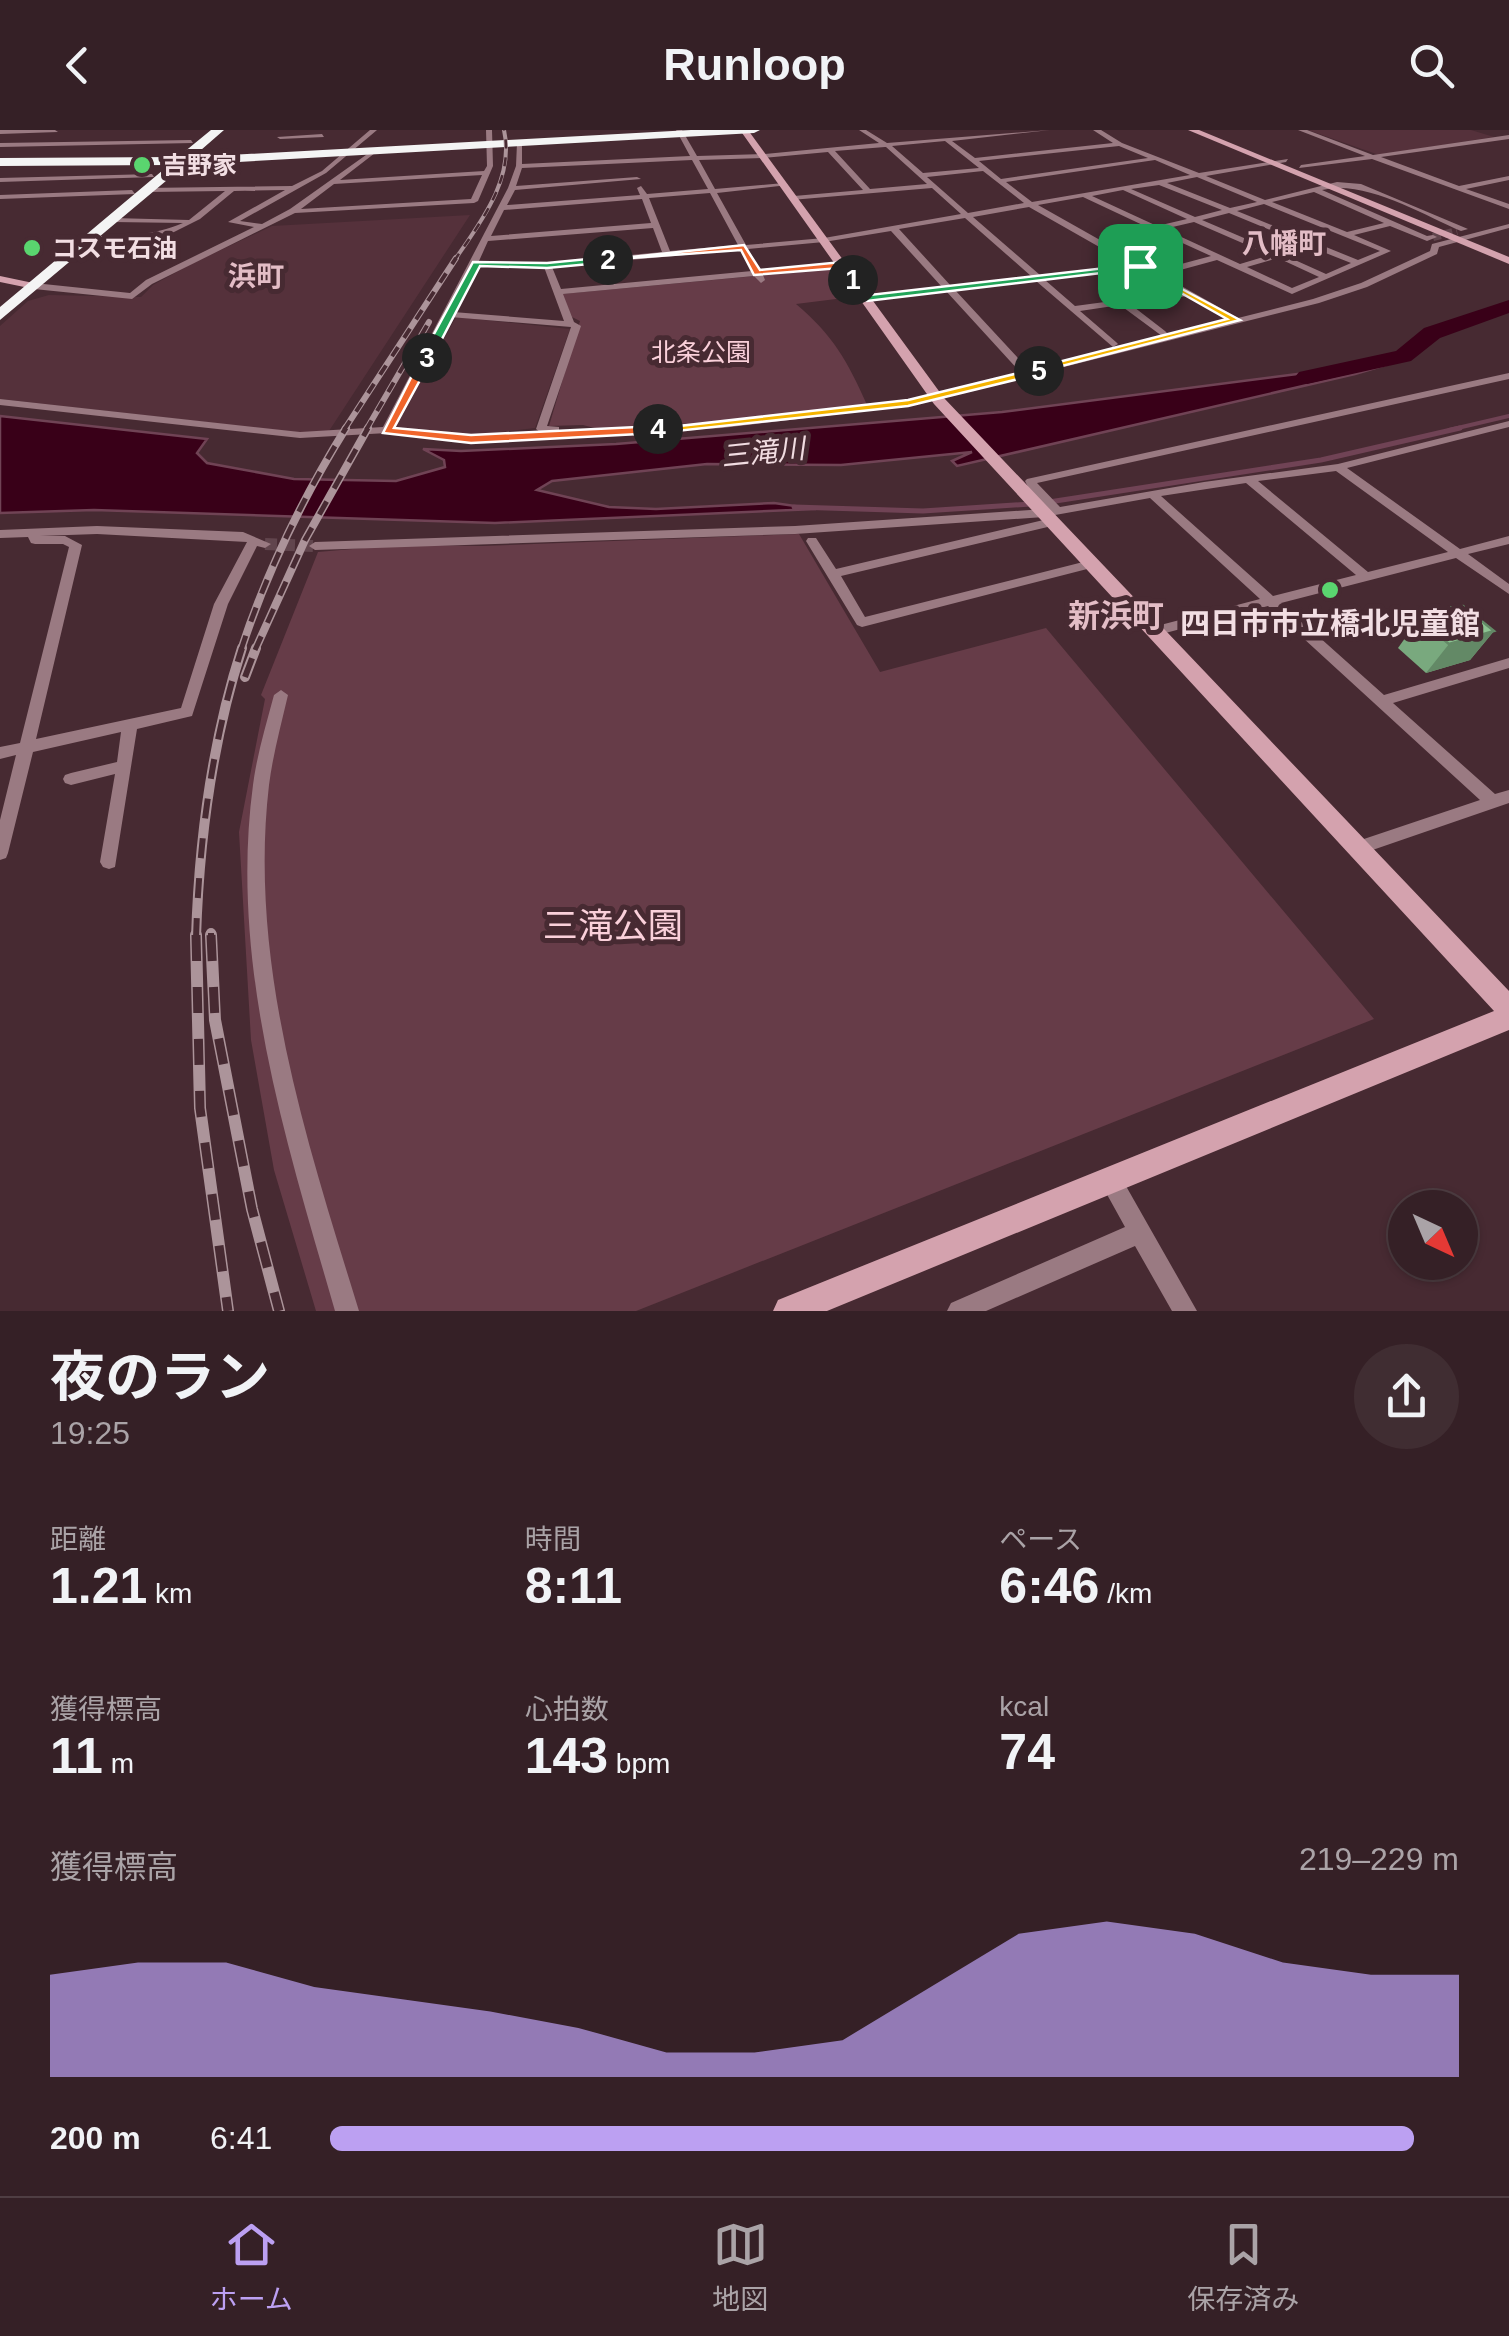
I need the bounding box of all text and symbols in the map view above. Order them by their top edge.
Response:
icon: back [50,38,105,93]
icon: search [1404,38,1459,93]
text: Runloop [663,39,846,90]
place label: 吉野家 [162,151,237,179]
marker: 吉野家 [131,154,153,176]
pin [1098,224,1183,309]
district label: 八幡町 [1242,228,1326,259]
place label: コスモ石油 [52,234,177,262]
pin: 2 [583,235,633,285]
marker: コスモ石油 [21,237,43,259]
icon: arrive [1113,239,1168,294]
text: 2 [600,244,616,275]
pin: 1 [828,255,878,305]
district label: 浜町 [228,261,284,292]
text: 1 [845,264,861,295]
pin: 3 [402,333,452,383]
park label: 北条公園 [651,338,751,366]
text: 3 [419,342,435,373]
pin: 5 [1014,346,1064,396]
text: 5 [1031,355,1047,386]
pin: 4 [633,404,683,454]
text: 4 [650,413,666,444]
water label: 三滝川 [720,432,809,472]
marker: 四日市市立橋北児童館 [1319,579,1341,601]
district label: 新浜町 [1068,598,1164,634]
place label: 四日市市立橋北児童館 [1180,607,1480,640]
park label: 三滝公園 [543,906,683,945]
north arrow [1388,1190,1478,1280]
map controls [1388,1190,1478,1280]
button: share [1354,1344,1459,1449]
text: 夜のラン [50,1346,270,1408]
text: 19:25 [50,1415,130,1451]
text: 距離 [50,1524,106,1555]
text: 時間 [525,1524,581,1555]
text: ペース [999,1524,1082,1555]
text: 1.21 [50,1558,147,1614]
text: 8:11 [525,1558,622,1614]
text: 6:46 [999,1558,1099,1614]
text: km [147,1578,192,1609]
text: /km [1099,1578,1152,1609]
text: kcal [999,1691,1049,1722]
text: 獲得標高 [50,1694,162,1725]
text: 心拍数 [525,1694,609,1725]
text: 74 [999,1724,1055,1780]
text: 11 [50,1728,103,1784]
text: 143 [525,1728,608,1784]
text: m [103,1748,134,1779]
text: bpm [608,1748,670,1779]
text: 219–229 m [1299,1841,1459,1877]
text: 獲得標高 [50,1849,178,1885]
text: 200 m [50,2120,141,2156]
text: 6:41 [210,2120,272,2156]
tab: ホーム [210,2217,293,2317]
tab: 地図 [712,2217,768,2317]
tab: 保存済み [1187,2217,1299,2317]

